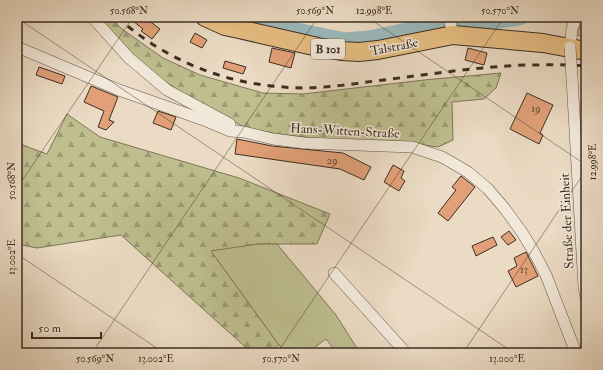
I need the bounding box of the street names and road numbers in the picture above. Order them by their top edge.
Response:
street label: Talstraße [369,34,420,59]
road number: B 101 [311,39,345,59]
street label: Hans-Witten-Straße [290,120,401,142]
street label: Straße der Einheit [557,173,577,269]

